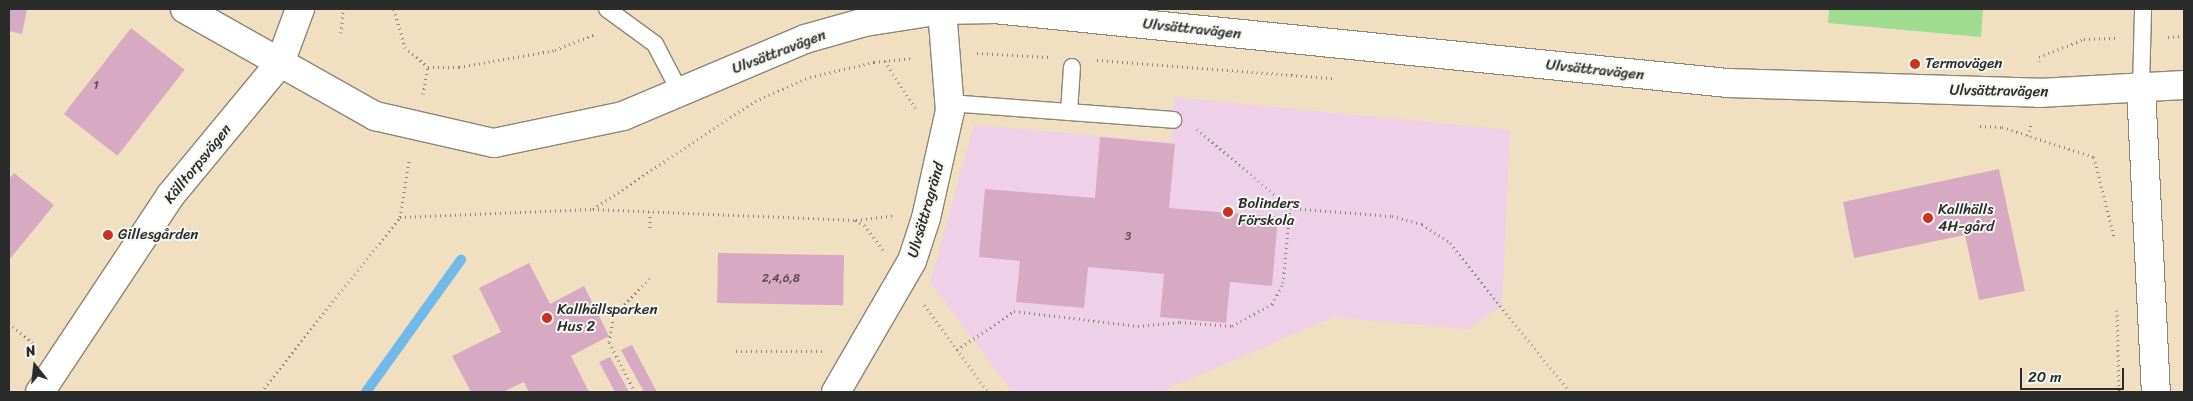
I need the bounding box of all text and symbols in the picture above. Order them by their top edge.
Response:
street label: Ulvsättravägen [1142,15,1242,43]
street label: Ulvsättravägen [730,26,828,78]
place label: Termovägen [1925,55,2002,73]
street label: Ulvsättravägen [1545,56,1645,84]
marker: Termovägen [1909,58,1921,70]
house number: 1 [93,79,99,93]
street label: Ulvsättravägen [1949,81,2049,101]
street label: Källtorpsvägen [160,121,236,207]
street label: Ulvsättragränd [904,160,948,260]
place label: Bolinders Förskola [1238,194,1300,229]
place label: Kallhälls 4H-gård [1938,200,1994,235]
marker: Bolinders Förskola [1222,206,1234,218]
marker: Kallhälls 4H-gård [1922,212,1934,224]
place label: Gillesgården [118,226,198,244]
marker: Gillesgården [102,229,114,241]
house number: 3 [1125,230,1131,244]
house number: 2,4,6,8 [762,272,800,286]
place label: Kallhällsparken Hus 2 [557,300,658,335]
marker: Kallhällsparken Hus 2 [541,312,553,324]
text: N [23,338,39,364]
north arrow [10,341,60,391]
scale bar [2023,358,2127,390]
text: 20 m [2028,364,2062,390]

